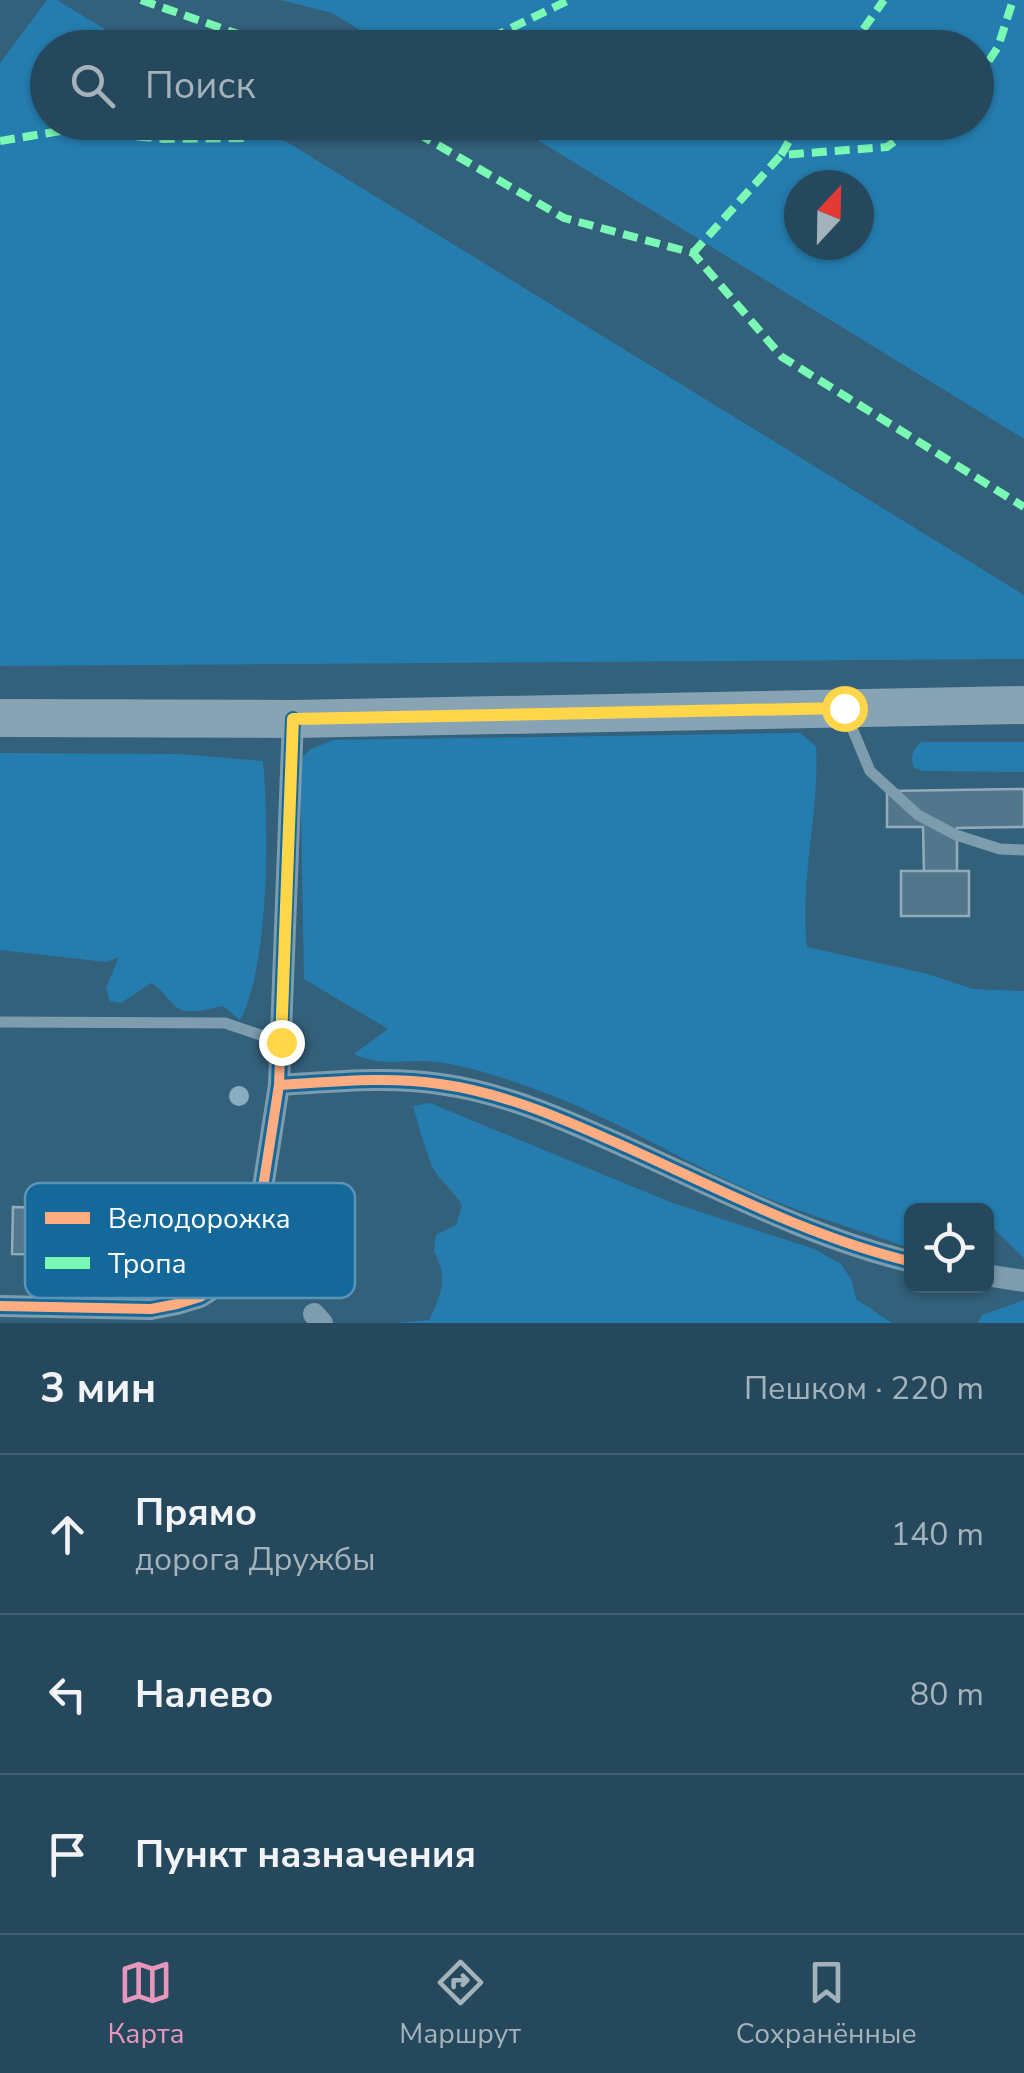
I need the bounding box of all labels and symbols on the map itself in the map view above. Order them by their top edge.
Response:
north arrow [784,170,874,260]
route start [822,686,868,732]
route end [259,1020,305,1066]
legend [25,1183,355,1298]
text: Велодорожка [108,1200,291,1238]
text: Тропа [108,1245,187,1283]

